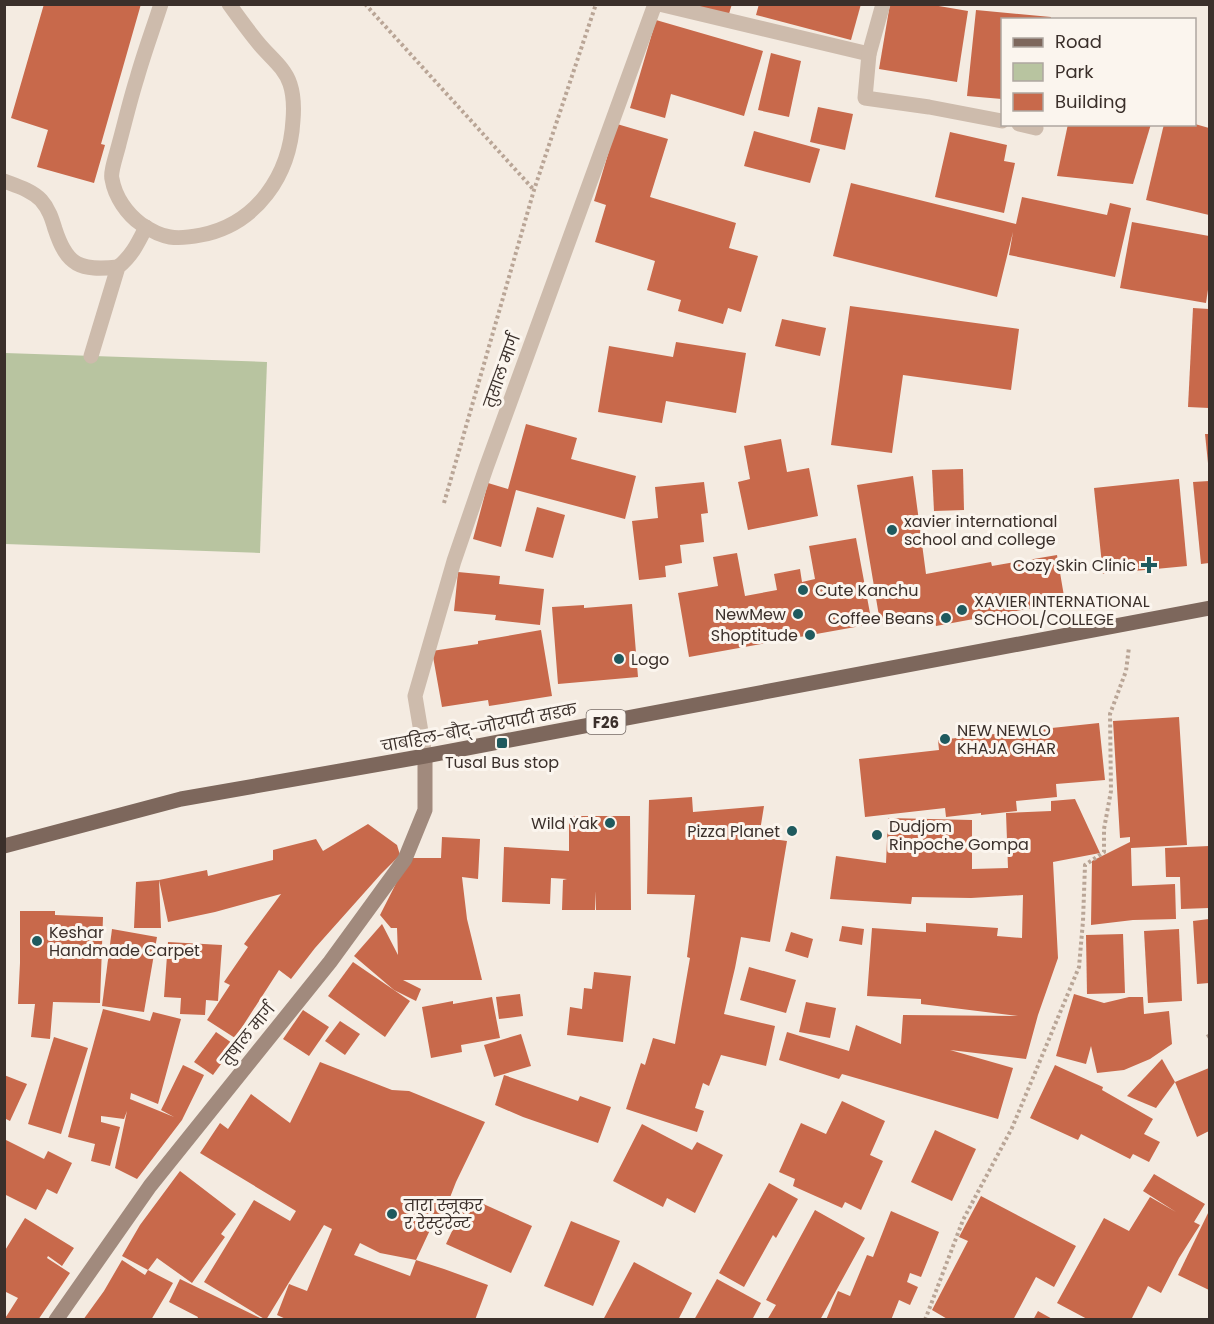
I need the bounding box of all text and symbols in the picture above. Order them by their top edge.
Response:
legend [1001,18,1196,126]
text: Road [1055,29,1102,54]
text: Park [1055,59,1094,84]
text: Building [1055,89,1127,114]
street label: तुसाल मार्ग [478,328,527,412]
place label: xavier international school and college [904,510,1058,551]
marker: xavier international school and college [885,523,899,537]
place label: Cozy Skin Clinic [1013,554,1136,577]
marker: Cozy Skin Clinic [1140,556,1158,574]
place label: Cute Kanchu [815,579,918,602]
marker: Cute Kanchu [796,583,810,597]
place label: XAVIER INTERNATIONAL SCHOOL/COLLEGE [974,590,1150,631]
place label: NewMew [715,603,786,626]
marker: XAVIER INTERNATIONAL SCHOOL/COLLEGE [955,603,969,617]
marker: NewMew [791,607,805,621]
place label: Coffee Beans [828,607,934,630]
marker: Coffee Beans [939,611,953,625]
place label: Shoptitude [711,624,798,647]
marker: Shoptitude [803,628,817,642]
place label: Logo [631,648,669,671]
marker: Logo [612,652,626,666]
street label: चाबहिल-बौद्-जोरपाटी सडक [378,698,580,758]
road number: F26 [586,710,626,734]
place label: NEW NEWLO KHAJA GHAR [957,719,1056,760]
marker: NEW NEWLO KHAJA GHAR [938,732,952,746]
marker: Tusal Bus stop [495,736,509,750]
place label: Tusal Bus stop [445,751,559,774]
place label: Wild Yak [531,812,599,835]
place label: Dudjom Rinpoche Gompa [889,815,1029,856]
marker: Wild Yak [603,816,617,830]
place label: Pizza Planet [687,820,780,843]
marker: Pizza Planet [785,824,799,838]
marker: Dudjom Rinpoche Gompa [870,828,884,842]
place label: Keshar Handmade Carpet [49,921,200,962]
marker: Keshar Handmade Carpet [30,934,44,948]
street label: तुषाल मार्ग [215,997,282,1072]
place label: तारा स्नूकर र रेस्टुरेन्ट [403,1194,483,1235]
marker: तारा स्नूकर र रेस्टुरेन्ट [385,1207,399,1221]

